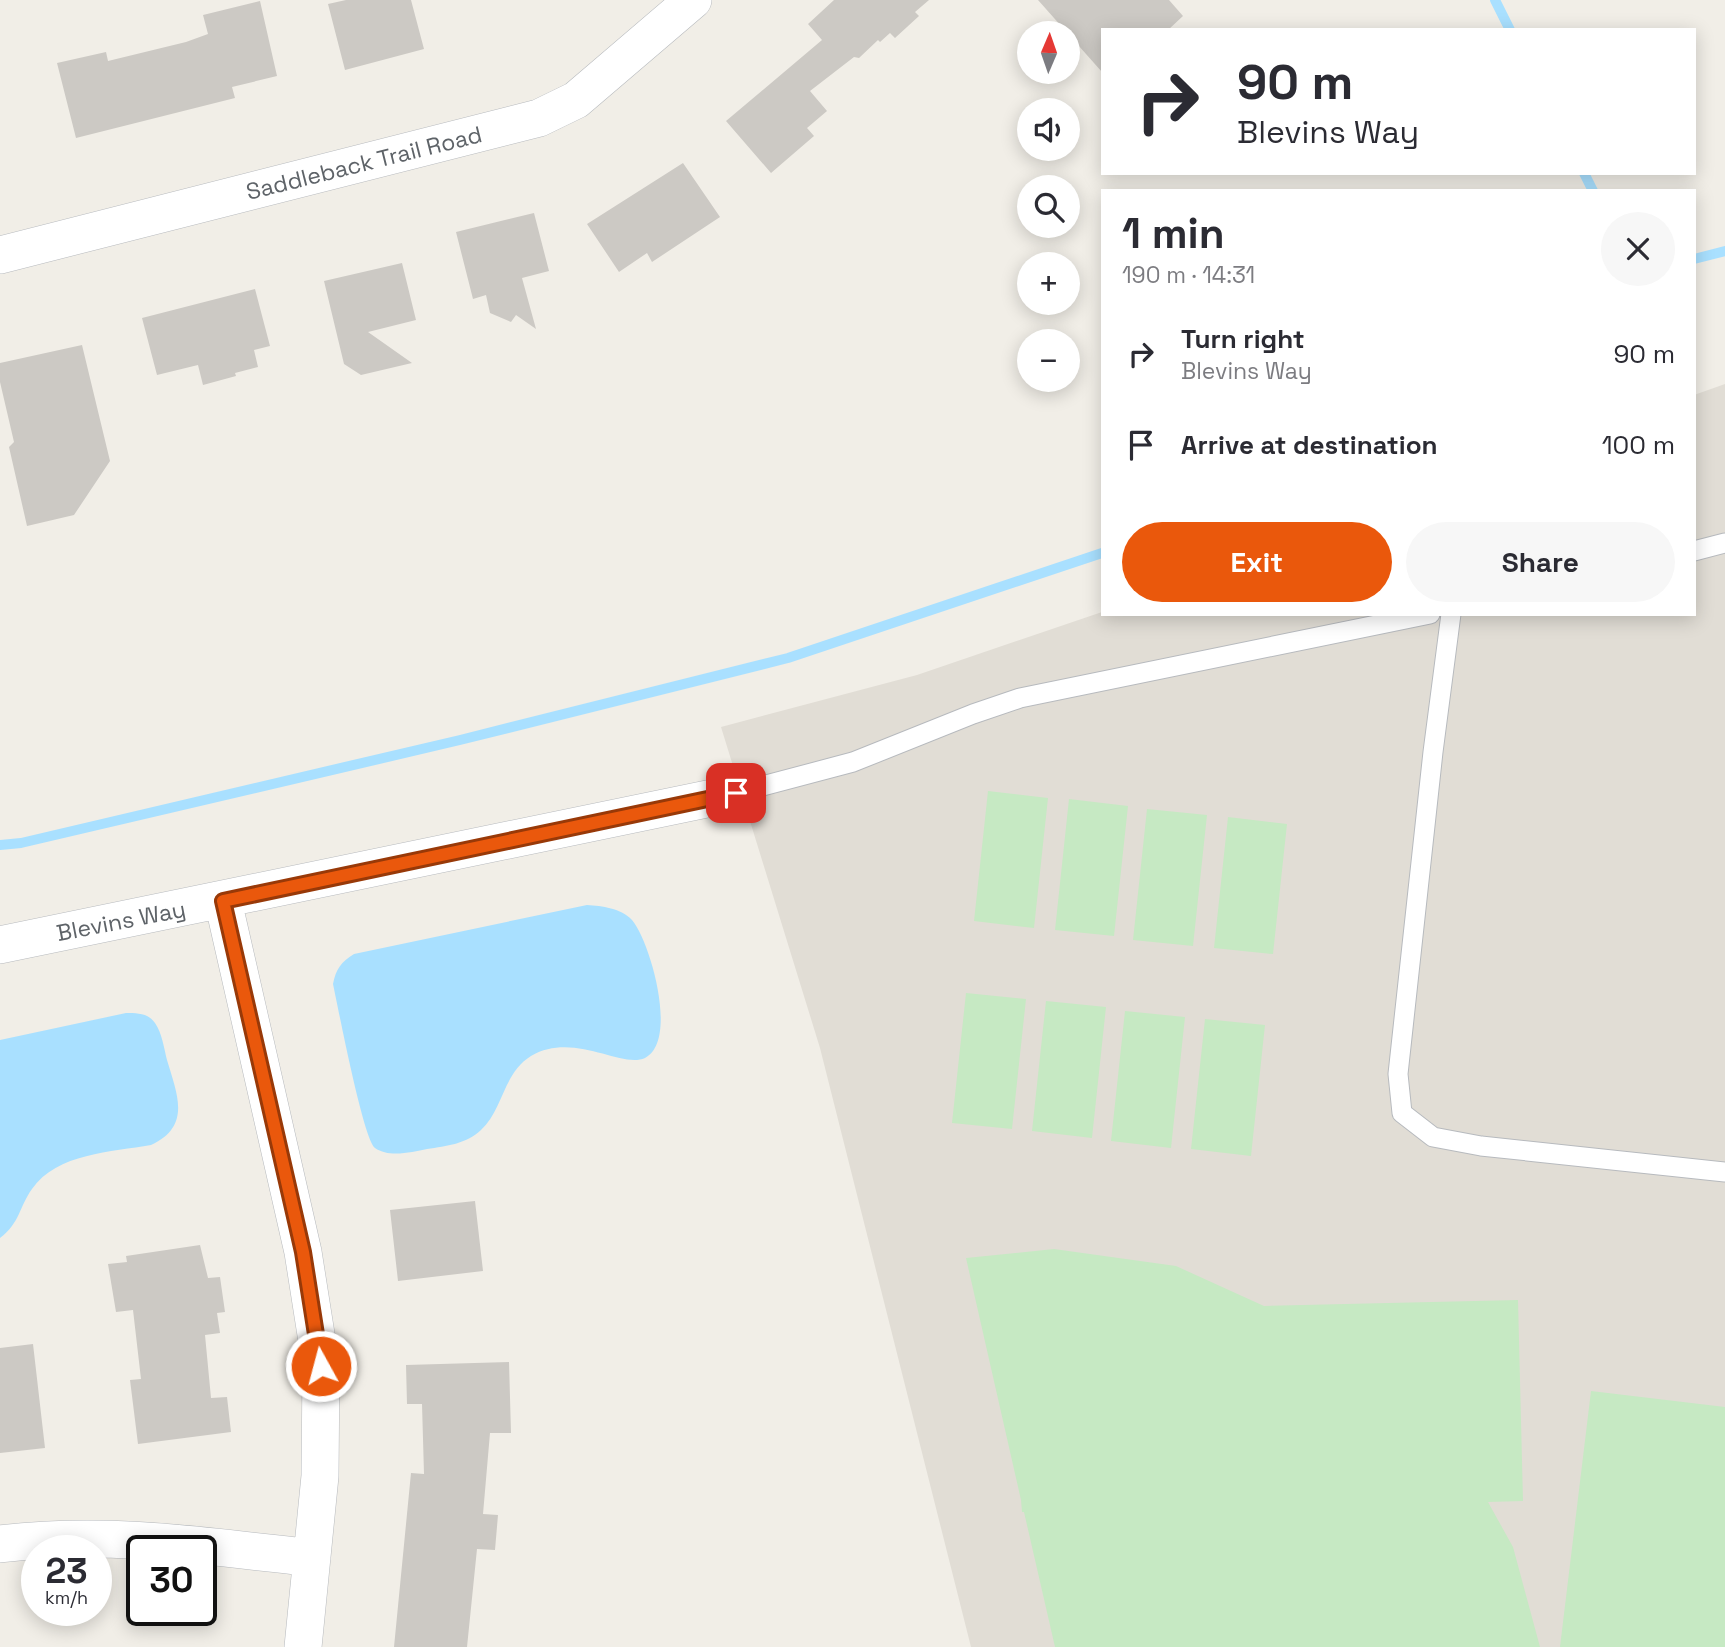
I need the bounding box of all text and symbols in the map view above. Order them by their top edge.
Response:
north arrow [1017,21,1080,84]
map controls [1017,21,1080,392]
text: 90 m [1237,51,1353,113]
icon: right [1122,56,1213,147]
button: sound [1017,98,1080,161]
text: Blevins Way [1237,112,1419,152]
street label: Saddleback Trail Road [243,119,485,207]
button: search [1017,175,1080,238]
text: 1 min [1122,207,1225,260]
button: close [1601,212,1675,286]
button: + [1017,252,1080,315]
text: 190 m · 14:31 [1122,260,1255,290]
text: Turn right [1181,322,1305,356]
button: − [1017,329,1080,392]
icon: right [1122,335,1160,373]
text: 90 m [1613,337,1675,371]
text: Blevins Way [1181,356,1312,386]
icon: arrive [1122,426,1160,464]
text: Arrive at destination [1181,428,1438,462]
text: 100 m [1602,428,1675,462]
button: Exit [1122,522,1392,602]
button: Share [1406,522,1675,602]
pin [706,763,766,823]
icon: arrive [717,774,755,812]
street label: Blevins Way [54,894,188,948]
position arrow [284,1329,358,1403]
speed limit sign: 30 [126,1535,217,1626]
text: 23 [45,1549,88,1593]
text: km/h [45,1586,88,1609]

